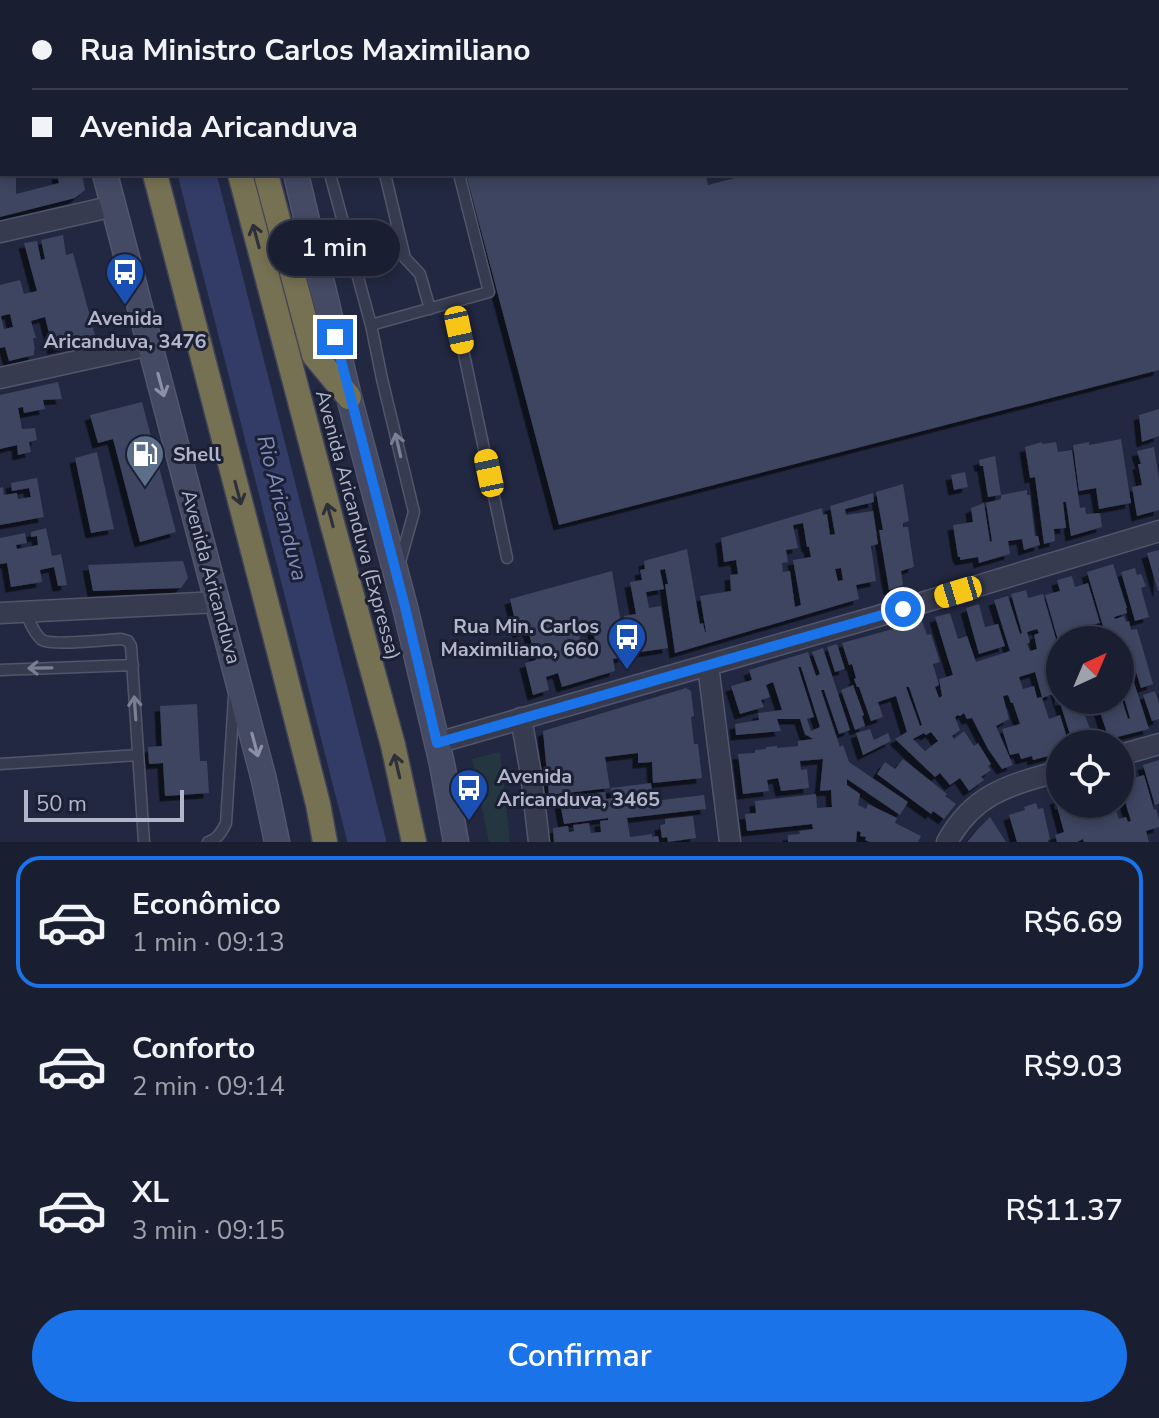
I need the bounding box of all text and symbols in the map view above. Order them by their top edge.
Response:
text: Rua Ministro Carlos Maximiliano [80,30,531,71]
text: Avenida Aricanduva [80,107,358,148]
callout: 1 min [269,221,401,277]
one-way arrow [248,224,263,250]
text: 1 min [301,230,367,265]
bus stop icon: Avenida Aricanduva, 3476 [104,251,146,306]
car [442,304,476,356]
place label: Avenida Aricanduva, 3476 [43,305,207,355]
route end [317,319,353,355]
one-way arrow [154,371,169,397]
street label: Avenida Aricanduva (Expressa) [309,387,407,663]
water label: Rio Aricanduva [249,432,315,584]
fuel station icon: Shell [124,433,166,488]
one-way arrow [390,433,405,459]
place label: Shell [173,441,222,468]
car [472,447,506,499]
one-way arrow [232,480,247,506]
street label: Avenida Aricanduva [175,487,247,667]
one-way arrow [321,502,336,528]
car [932,574,984,610]
route start [885,591,921,627]
place label: Rua Min. Carlos Maximiliano, 660 [440,613,599,663]
bus stop icon: Rua Min. Carlos Maximiliano, 660 [606,616,648,671]
north arrow [1046,626,1134,714]
map controls [1046,626,1134,818]
one-way arrow [27,660,54,676]
one-way arrow [127,695,142,722]
button: locate [1046,730,1134,818]
one-way arrow [248,731,263,757]
one-way arrow [389,754,404,779]
place label: Avenida Aricanduva, 3465 [497,763,660,813]
bus stop icon: Avenida Aricanduva, 3465 [448,767,490,822]
scale bar [24,786,184,822]
text: 50 m [36,789,87,819]
text: Econômico [132,884,281,925]
icon: car [36,886,108,958]
text: R$6.69 [1024,902,1123,943]
text: 1 min · 09:13 [132,925,285,960]
text: Conforto [132,1028,255,1069]
icon: car [36,1030,108,1102]
text: R$9.03 [1024,1046,1123,1087]
text: 2 min · 09:14 [132,1069,285,1104]
text: XL [132,1172,169,1213]
icon: car [36,1174,108,1246]
text: R$11.37 [1006,1190,1123,1231]
text: 3 min · 09:15 [132,1213,285,1248]
button: Confirmar [32,1310,1127,1402]

